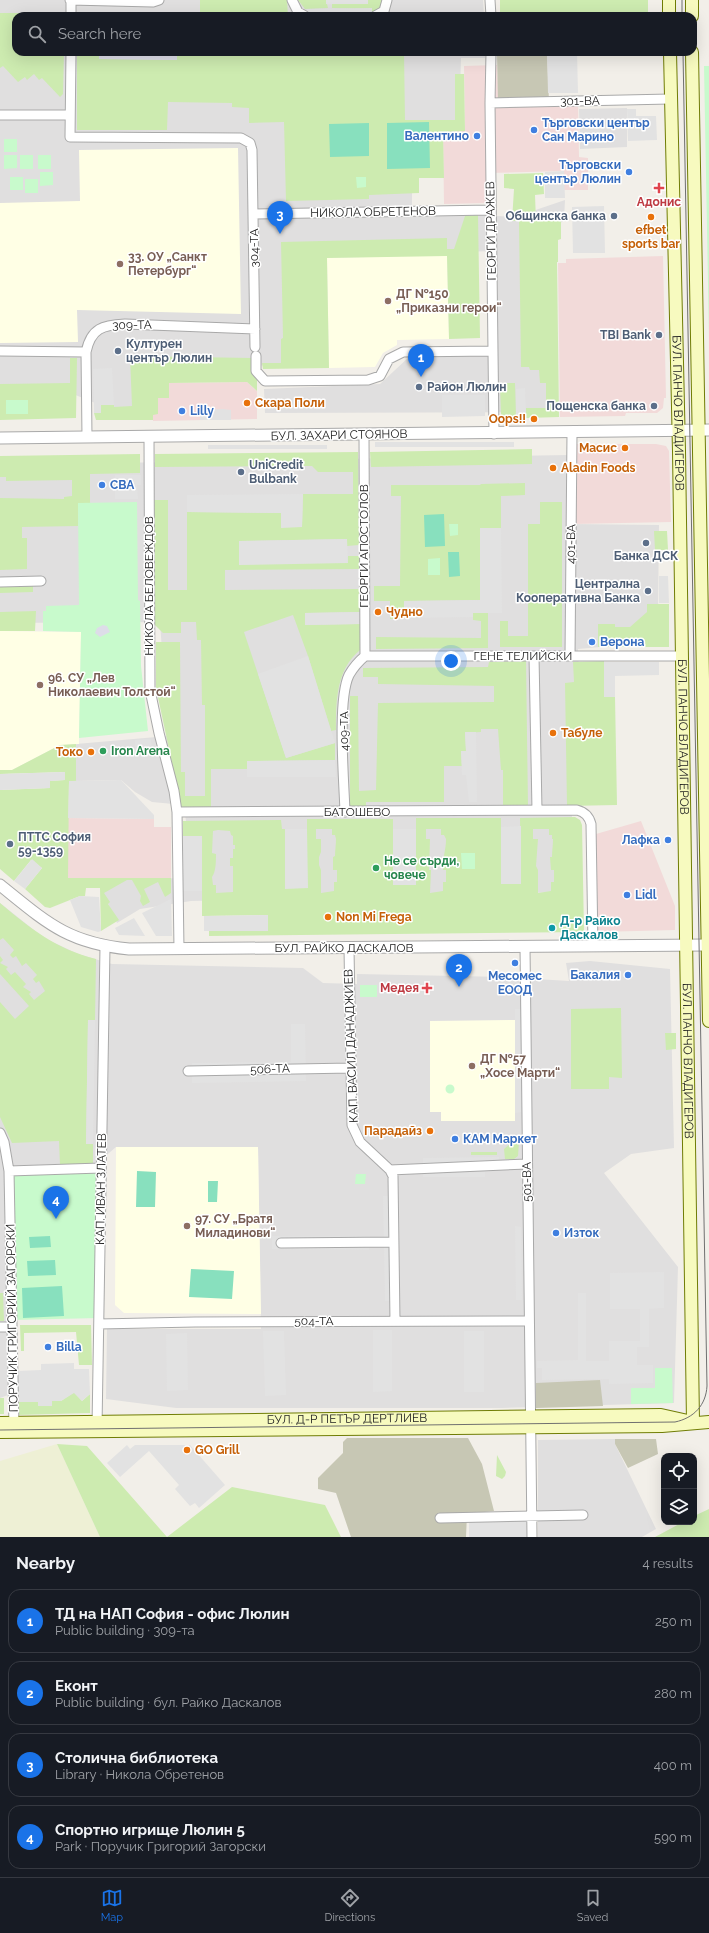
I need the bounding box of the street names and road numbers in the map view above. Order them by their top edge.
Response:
street label: 301-ВА [560,94,600,108]
street label: ГЕОРГИ ДРАЖЕВ [483,181,499,281]
street label: НИКОЛА ОБРЕТЕНОВ [310,204,436,220]
street label: 304-ТА [247,228,261,268]
street label: 309-ТА [112,318,152,332]
street label: БУЛ. ПАНЧО ВЛАДИГЕРОВ [669,335,687,491]
street label: БУЛ. ЗАХАРИ СТОЯНОВ [270,427,408,443]
street label: ГЕОРГИ АПОСТОЛОВ [357,484,371,608]
street label: НИКОЛА БЕЛОВЕЖДОВ [142,516,156,656]
street label: 401-ВА [564,524,578,564]
street label: ГЕНЕ ТЕЛИЙСКИ [474,649,572,663]
street label: БУЛ. ПАНЧО ВЛАДИГЕРОВ [675,659,691,815]
street label: 409-ТА [337,711,351,751]
street label: БАТОШЕВО [324,805,390,819]
street label: БУЛ. РАЙКО ДАСКАЛОВ [274,941,414,955]
street label: КАП. ВАСИЛ ДАНАДЖИЕВ [341,969,361,1123]
street label: БУЛ. ПАНЧО ВЛАДИГЕРОВ [680,983,696,1139]
street label: 506-ТА [250,1061,290,1077]
street label: КАП. ИВАН ЗЛАТЕВ [93,1133,109,1245]
street label: 501-ВА [520,1162,534,1202]
street label: ПОРУЧИК ГРИГОРИЙ ЗАГОРСКИ [3,1224,21,1412]
street label: 504-ТА [294,1314,334,1328]
street label: БУЛ. Д-Р ПЕТЪР ДЕРТЛИЕВ [267,1411,427,1427]

